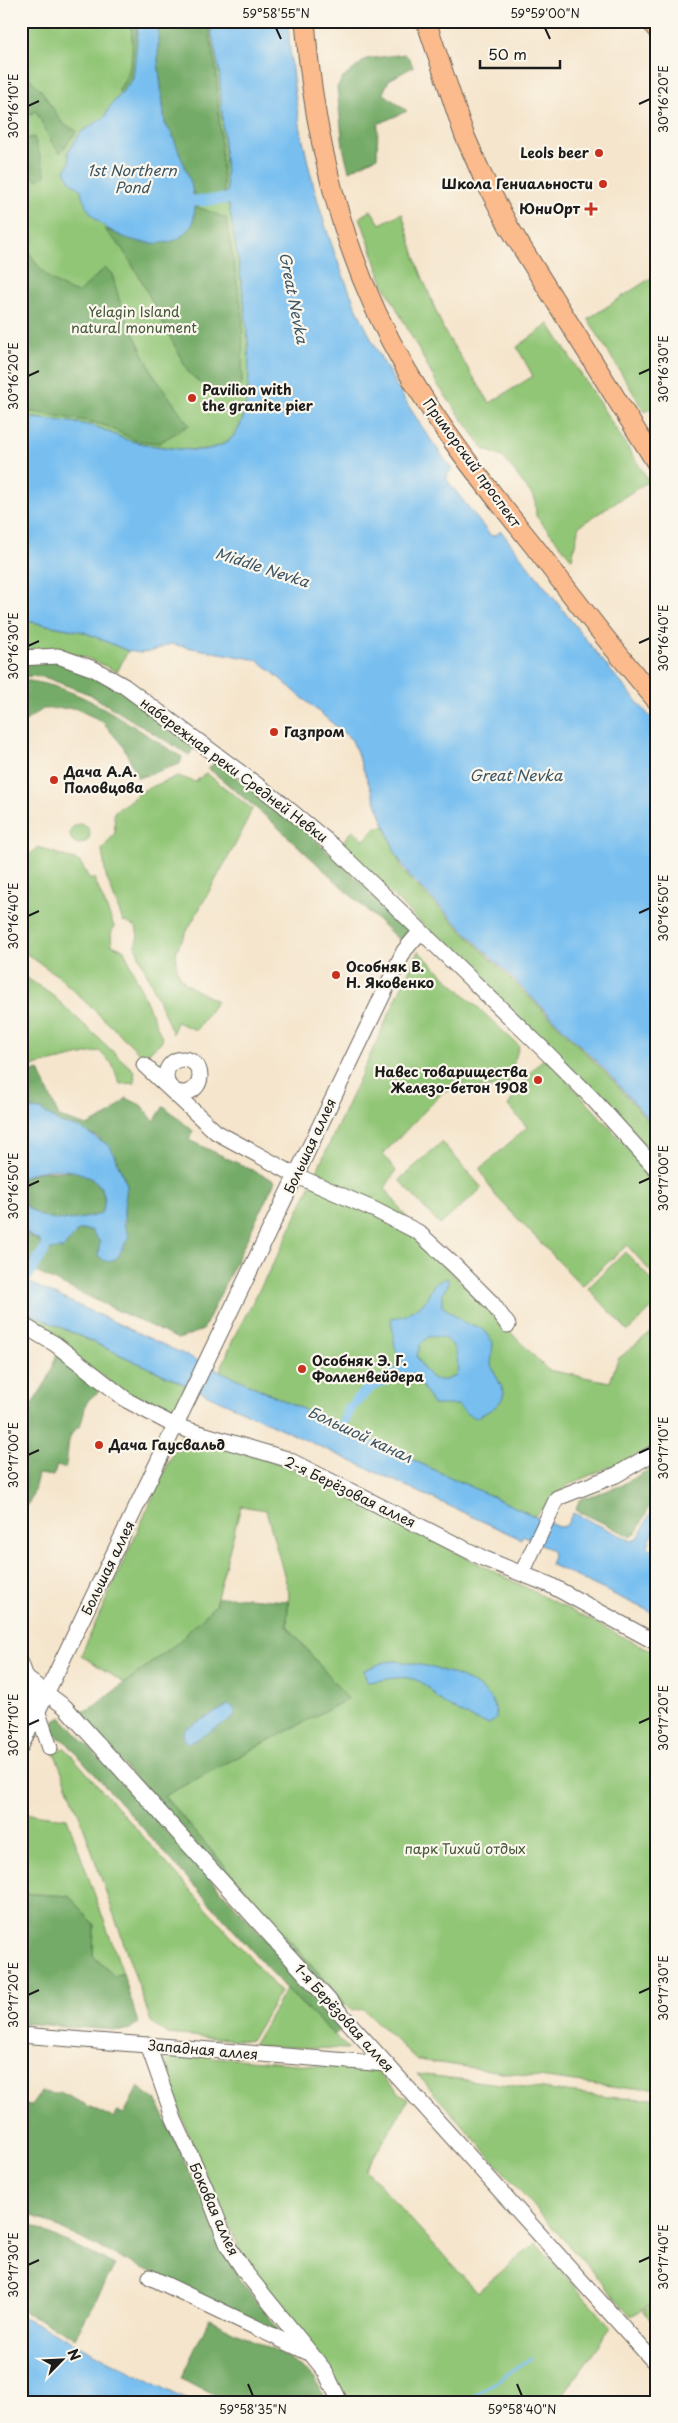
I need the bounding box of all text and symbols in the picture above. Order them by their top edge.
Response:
text: 59°58'55"N [242,4,310,22]
text: 59°59'00"N [510,4,580,22]
scale bar [480,38,560,70]
text: 50 m [488,42,527,65]
text: 30°16'20"E [654,65,672,133]
text: 30°16'10"E [4,74,22,138]
place label: Leols beer [520,142,590,163]
marker: Leols beer [593,147,605,159]
water label: 1st Northern Pond [87,158,177,198]
place label: Школа Гениальности [442,173,593,194]
marker: Школа Гениальности [597,178,609,190]
place label: ЮниОрт [519,198,581,219]
marker: ЮниОрт [584,202,598,216]
water label: Great Nevka [274,250,315,346]
park label: Yelagin Island natural monument [71,301,197,338]
text: 30°16'30"E [654,335,672,403]
text: 30°16'20"E [4,342,22,410]
place label: Pavilion with the granite pier [202,379,314,416]
marker: Pavilion with the granite pier [186,392,198,404]
street label: Приморский проспект [418,394,527,532]
water label: Middle Nevka [213,541,313,593]
text: 30°16'40"E [654,604,672,672]
text: 30°16'30"E [4,612,22,680]
street label: набережная реки Средней Невки [136,692,332,847]
place label: Газпром [284,721,345,742]
marker: Газпром [268,726,280,738]
place label: Дача А.А. Половцова [63,761,144,798]
water label: Great Nevka [470,763,563,786]
marker: Дача А.А. Половцова [48,774,60,786]
text: 30°16'50"E [654,875,672,941]
text: 30°16'40"E [4,882,22,950]
place label: Особняк В. Н. Яковенко [346,956,434,993]
marker: Особняк В. Н. Яковенко [330,969,342,981]
place label: Навес товарищества Железо-бетон 1908 [374,1061,528,1098]
marker: Навес товарищества Железо-бетон 1908 [532,1074,544,1086]
street label: Большая аллея [278,1095,341,1197]
text: 30°17'00"E [654,1145,672,1211]
text: 30°16'50"E [4,1153,22,1219]
place label: Особняк Э. Г. Фолленвейдера [312,1350,425,1387]
marker: Особняк Э. Г. Фолленвейдера [296,1363,308,1375]
water label: Большой канал [305,1399,417,1468]
text: 30°17'10"E [654,1416,672,1480]
text: 30°17'00"E [4,1422,22,1488]
place label: Дача Гаусвальд [108,1434,225,1455]
marker: Дача Гаусвальд [93,1439,105,1451]
street label: 2-я Берёзовая аллея [281,1451,419,1532]
street label: Большая аллея [76,1517,140,1619]
text: 30°17'20"E [654,1685,672,1751]
text: 30°17'10"E [4,1693,22,1757]
park label: парк Тихий отдых [404,1838,526,1859]
text: 30°17'30"E [654,1955,672,2021]
street label: 1-я Берёзовая аллея [290,1959,399,2077]
text: 30°17'20"E [4,1962,22,2028]
street label: Западная аллея [147,2034,259,2065]
street label: Боковая аллея [184,2159,244,2259]
text: 30°17'40"E [654,2224,672,2290]
text: 30°17'30"E [4,2232,22,2298]
north arrow [38,2336,88,2386]
text: N [62,2345,86,2364]
text: 59°58'35"N [219,2400,287,2418]
text: 59°58'40"N [488,2400,556,2418]

